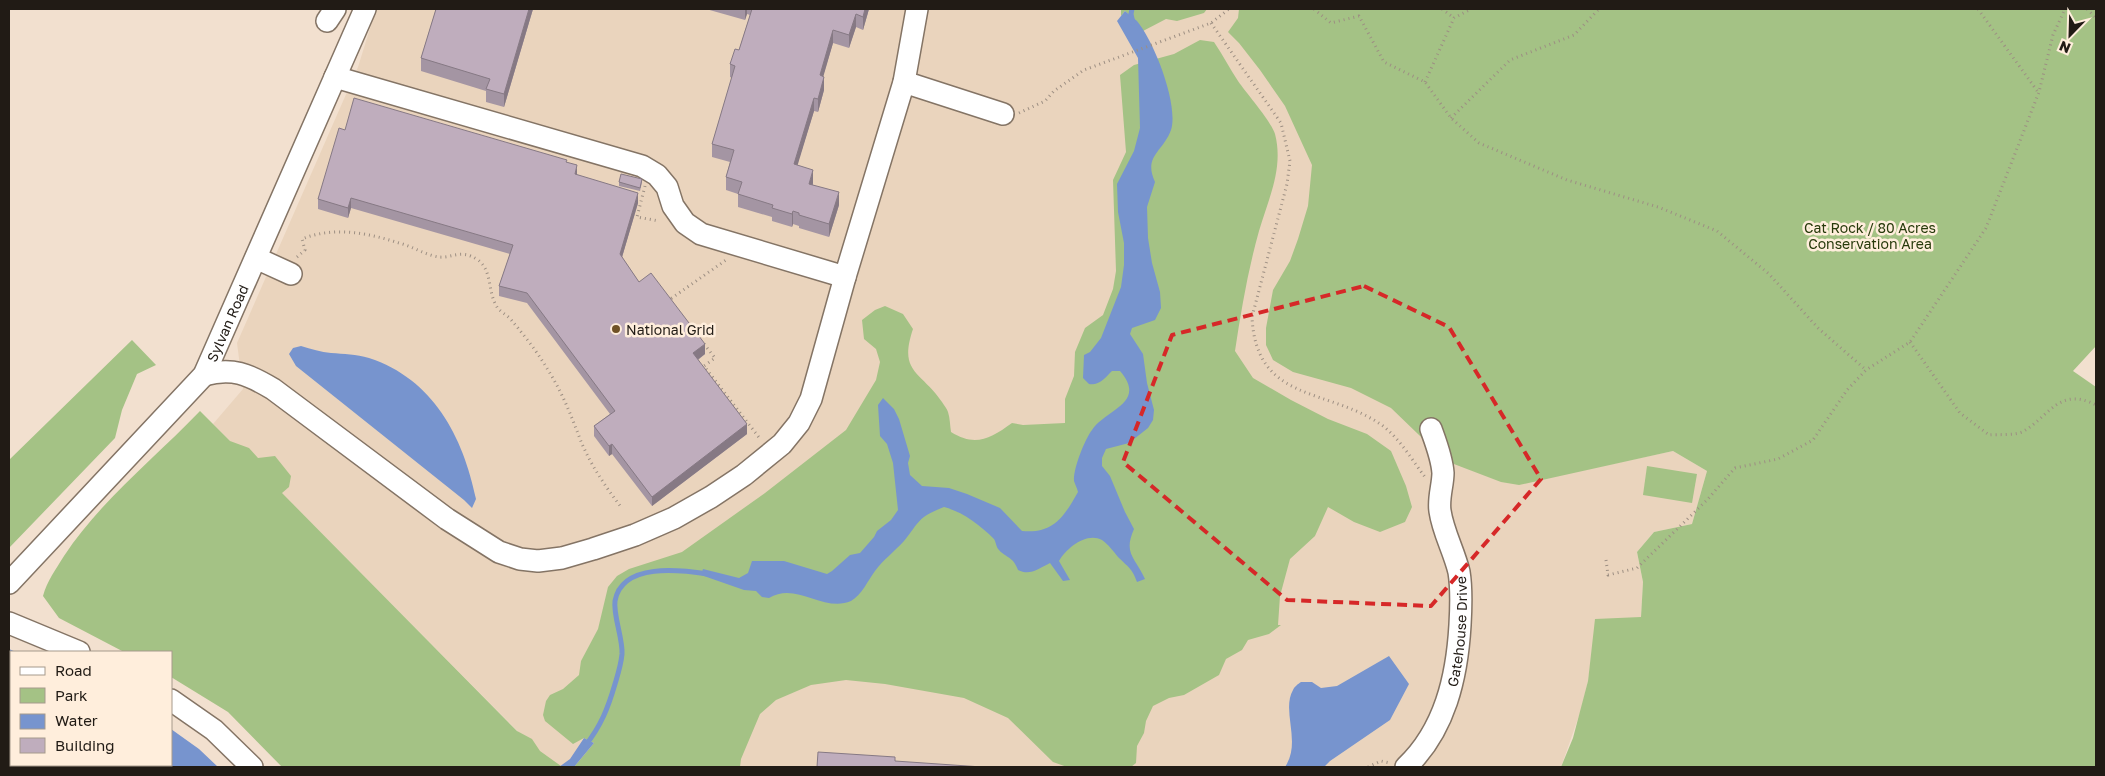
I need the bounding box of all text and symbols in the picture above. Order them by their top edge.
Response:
north arrow [2045,10,2095,60]
text: N [2057,38,2073,57]
park label: Cat Rock / 80 Acres Conservation Area [1804,219,1936,252]
street label: Sylvan Road [202,282,251,364]
place label: National Grid [626,321,714,338]
marker: National Grid [610,323,622,335]
street label: Gatehouse Drive [1443,576,1470,688]
legend [10,651,172,766]
text: Road [55,661,92,679]
text: Park [55,686,88,704]
text: Water [55,711,98,729]
text: Building [55,736,115,754]

